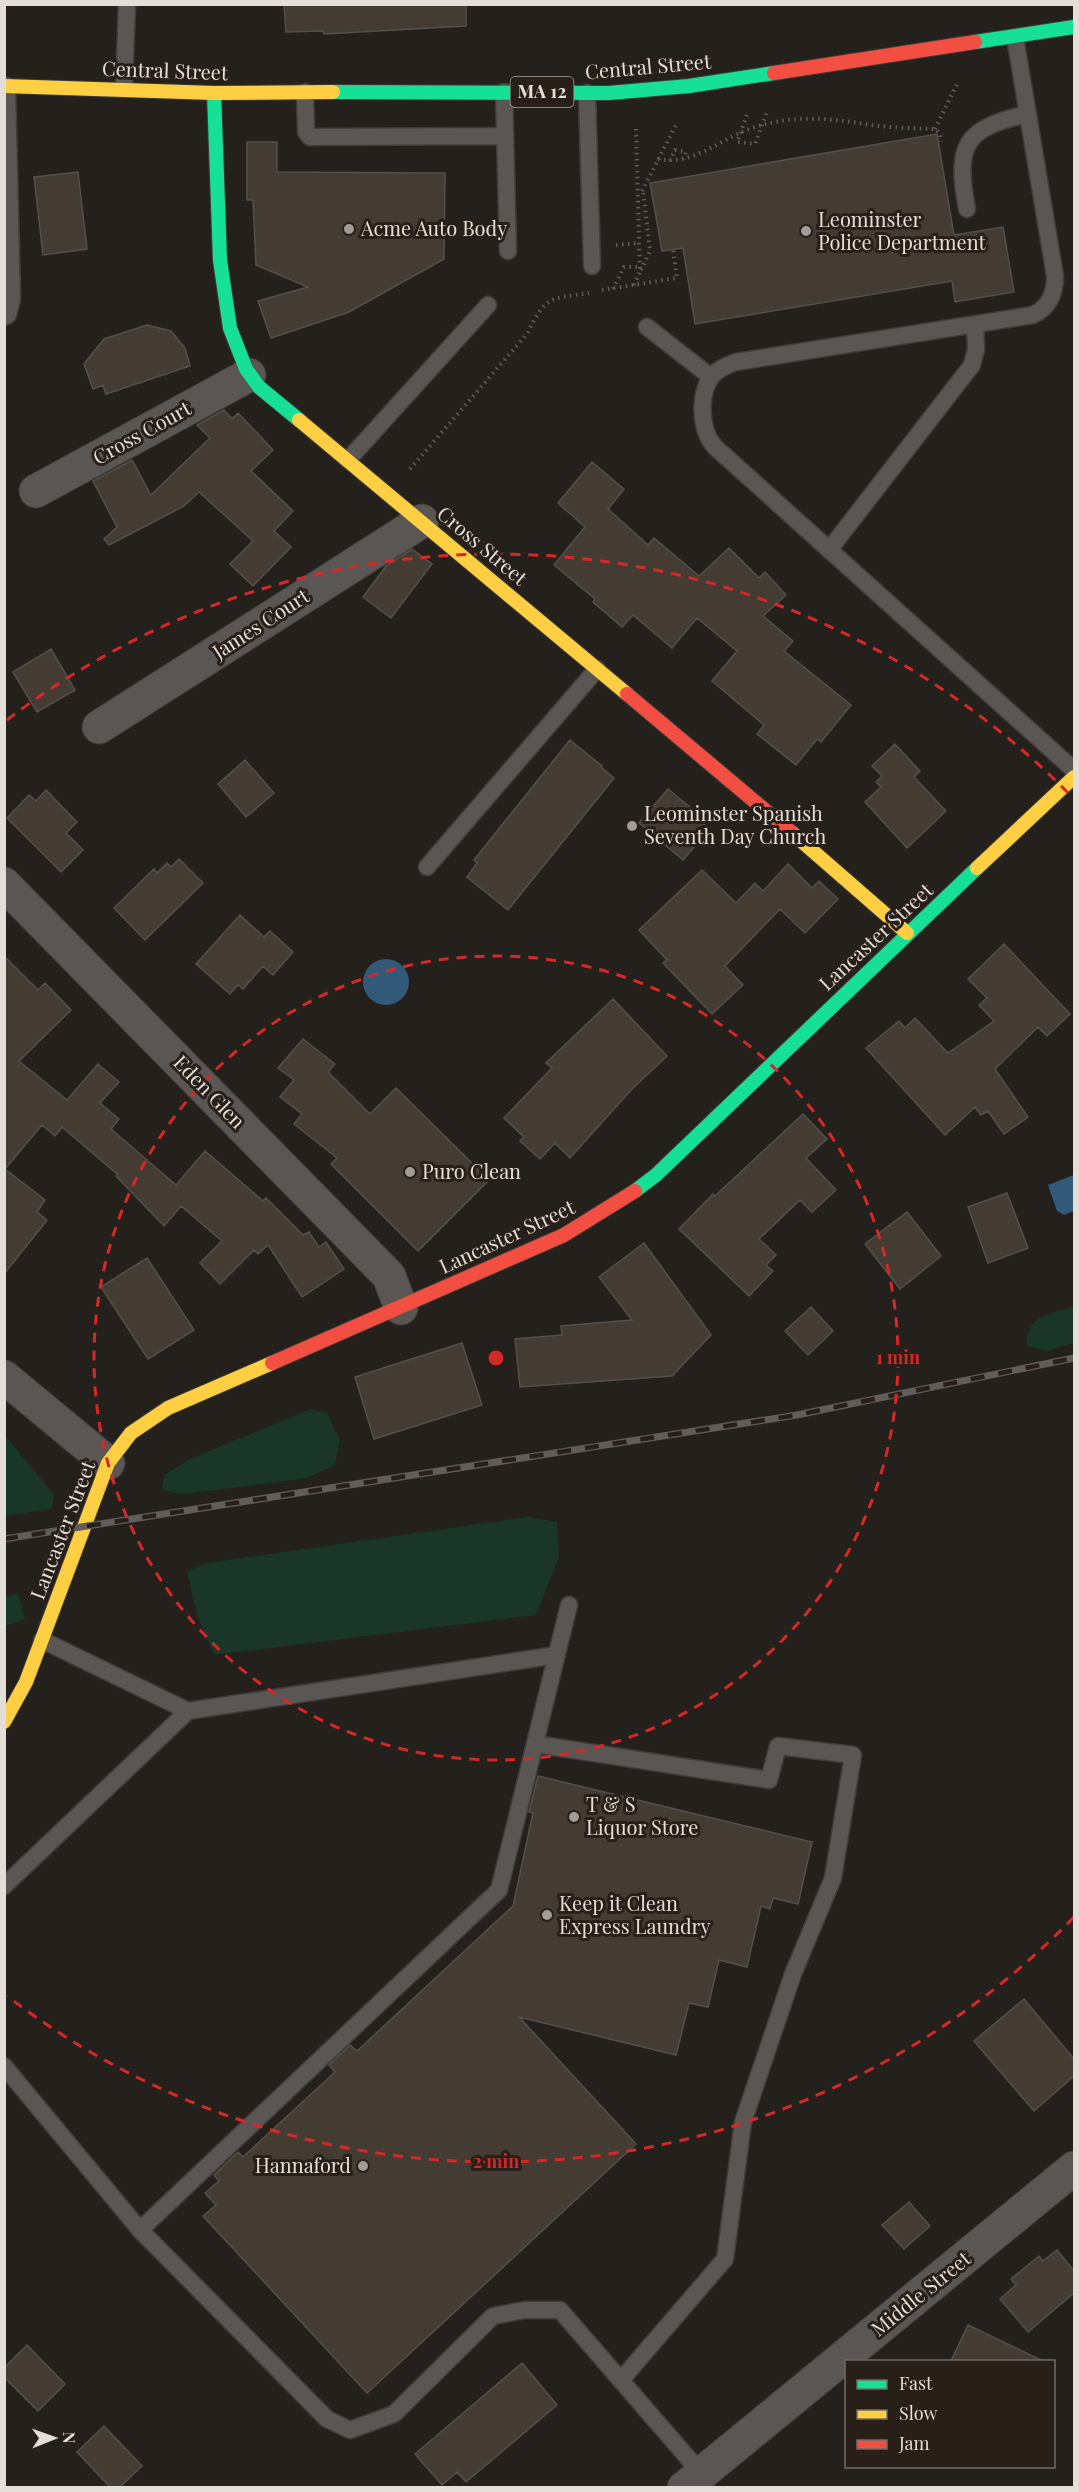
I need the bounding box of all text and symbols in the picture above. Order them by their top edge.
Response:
street label: Central Street [584,46,713,84]
street label: Central Street [102,54,229,85]
road number: MA 12 [510,77,574,107]
place label: Leominster Police Department [818,205,987,255]
place label: Acme Auto Body [360,214,507,241]
marker: Acme Auto Body [342,222,356,236]
marker: Leominster Police Department [799,224,813,238]
street label: Cross Court [87,393,196,470]
street label: Cross Street [432,499,534,591]
street label: James Court [206,581,314,665]
place label: Leominster Spanish Seventh Day Church [644,799,826,849]
marker: Leominster Spanish Seventh Day Church [625,819,639,833]
street label: Lancaster Street [812,875,938,996]
street label: Eden Glen [168,1048,252,1134]
place label: Puro Clean [422,1157,521,1184]
marker: Puro Clean [403,1165,417,1179]
street label: Lancaster Street [434,1192,579,1279]
text: 1 min [876,1345,920,1369]
centre of rings [486,1348,506,1368]
street label: Lancaster Street [23,1455,101,1603]
place label: T & S Liquor Store [586,1790,698,1840]
marker: T & S Liquor Store [567,1810,581,1824]
place label: Keep it Clean Express Laundry [559,1889,711,1939]
marker: Keep it Clean Express Laundry [540,1908,554,1922]
text: 2 min [473,2149,519,2173]
place label: Hannaford [255,2151,351,2178]
marker: Hannaford [356,2159,370,2173]
street label: Middle Street [865,2244,976,2341]
legend [845,2360,1055,2468]
text: Fast [899,2371,933,2395]
text: Slow [899,2401,937,2425]
north arrow [24,2408,84,2468]
text: Jam [898,2431,929,2455]
text: N [59,2432,80,2444]

